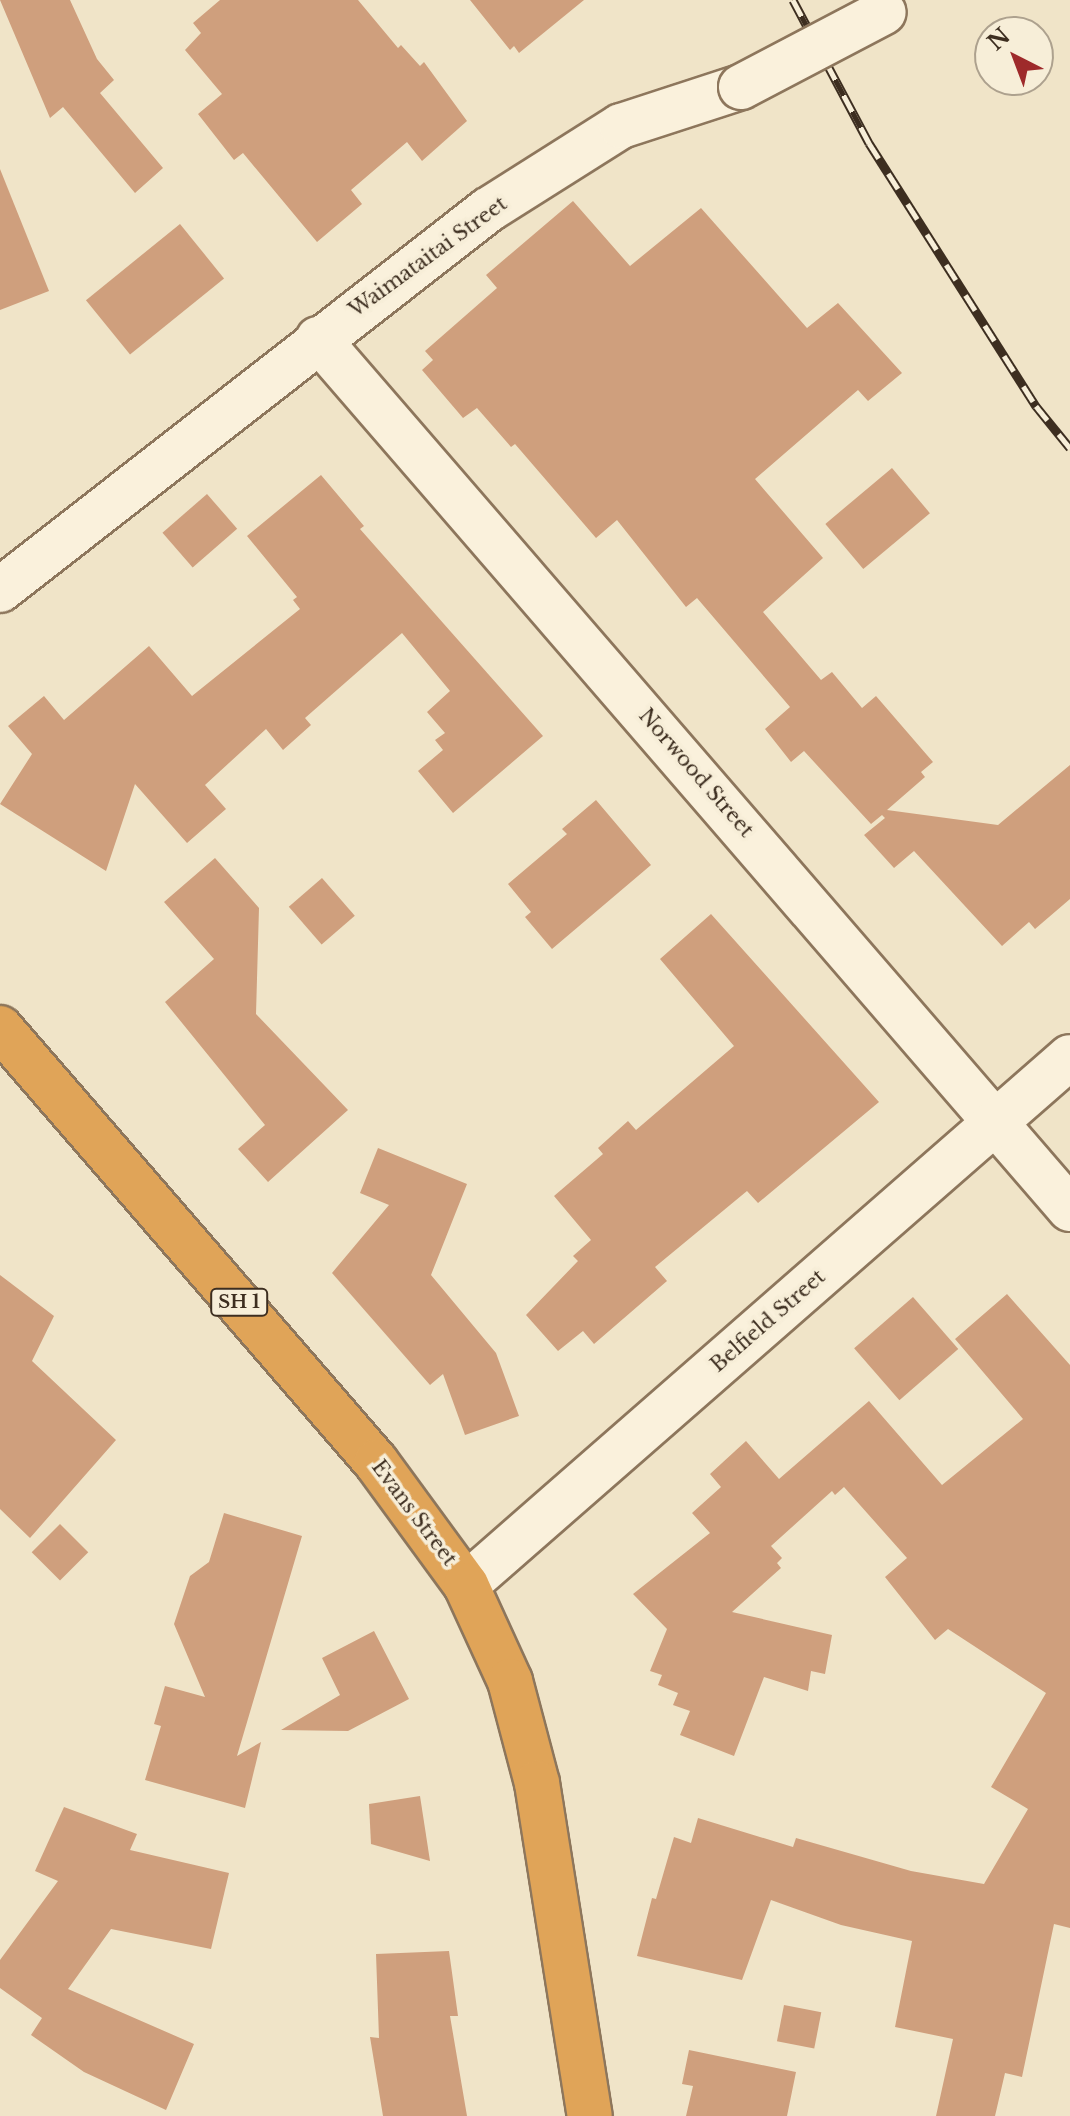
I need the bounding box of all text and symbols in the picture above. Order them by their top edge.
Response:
north arrow [974,16,1054,96]
text: N [982,22,1016,56]
street label: Waimataitai Street [344,192,512,322]
street label: Norwood Street [634,704,758,842]
street label: Belfield Street [706,1265,830,1377]
road number: SH 1 [209,1288,269,1316]
street label: Evans Street [367,1455,461,1571]

